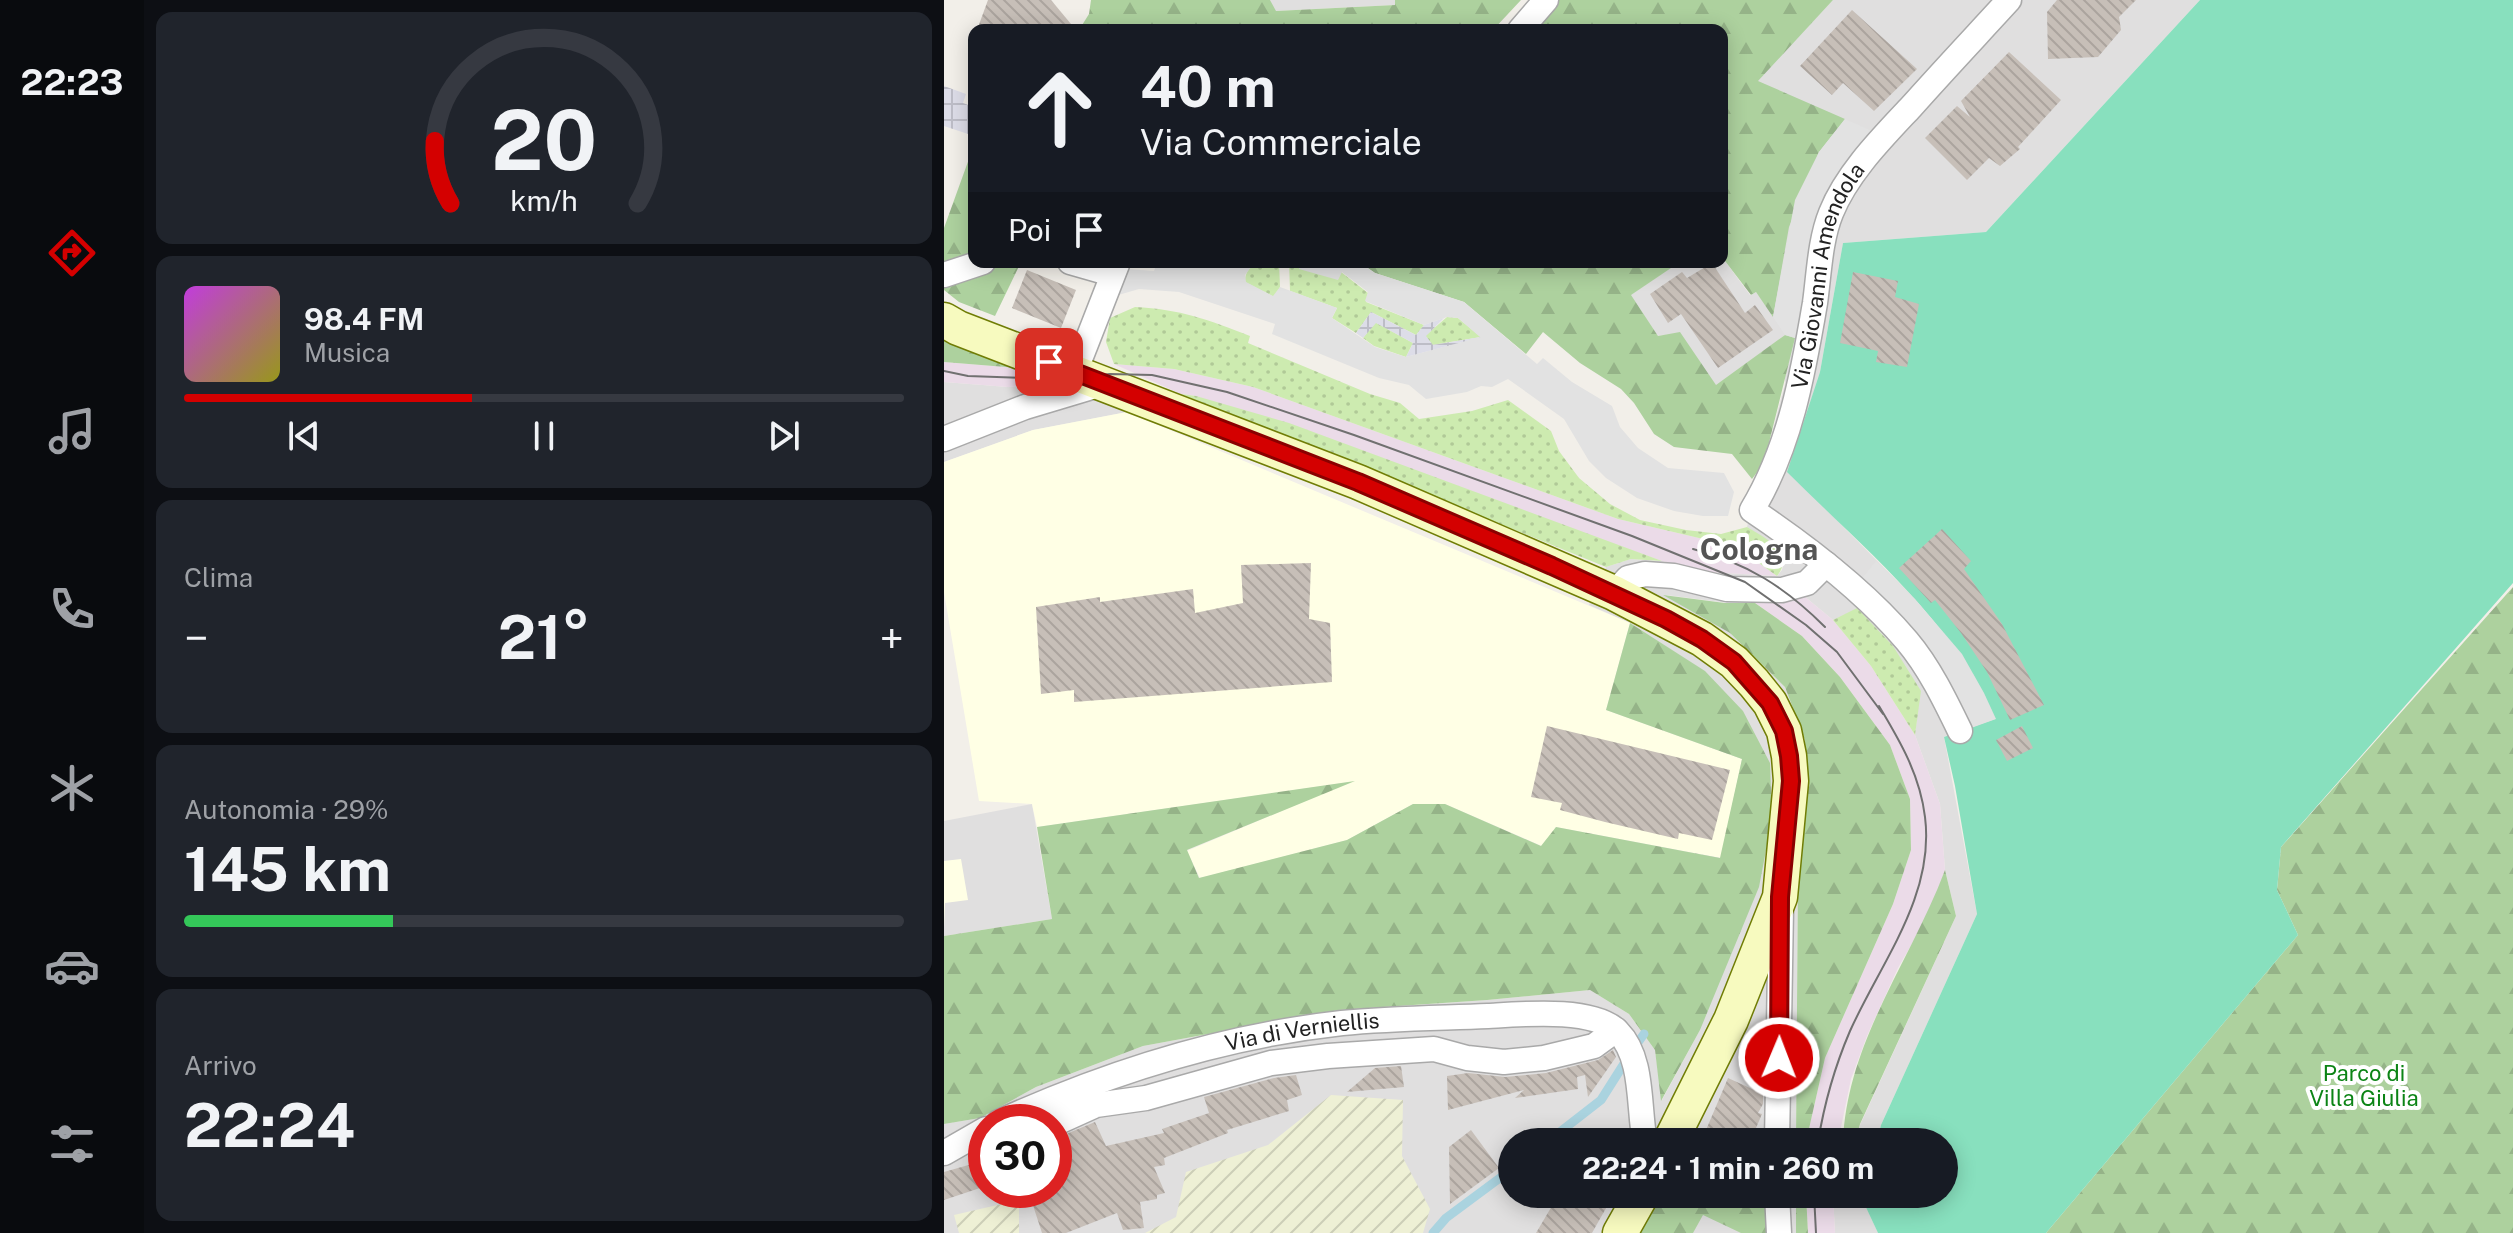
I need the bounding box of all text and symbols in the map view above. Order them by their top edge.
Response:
text: 40 m [1140,54,1276,120]
icon: ahead [1008,56,1112,160]
text: 22:23 [21,61,123,103]
text: 20 [491,91,597,189]
text: Via Commerciale [1140,121,1422,163]
street label: Via Giovanni Amendola [1786,157,1870,392]
text: km/h [510,184,578,217]
icon: arrive [1067,208,1111,252]
text: Poi [1008,212,1051,248]
icon: directions [44,225,100,281]
text: 98.4 FM [304,301,424,337]
pin [1015,328,1083,396]
text: Musica [304,337,390,368]
icon: arrive [1027,340,1071,384]
icon: music [44,403,100,459]
icon: previous [282,414,326,458]
icon: pause [522,414,566,458]
icon: next [762,414,806,458]
district label: Cologna [1700,531,1818,567]
text: Clima [184,562,253,593]
icon: phone [44,581,100,637]
text: 21° [498,602,590,673]
text: − [184,612,208,664]
text: + [880,612,904,664]
icon: climate [44,760,100,816]
text: Autonomia · 29% [184,794,388,825]
text: 145 km [184,834,391,905]
icon: car [44,938,100,994]
street label: Via di Verniellis [1222,1007,1380,1056]
position arrow [1737,1016,1821,1100]
text: Arrivo [184,1050,257,1081]
park label: Parco di Villa Giulia [2309,1060,2419,1111]
text: 22:24 [184,1090,355,1161]
speed limit sign: 30 [968,1104,1072,1208]
icon: filters [44,1116,100,1172]
text: 22:24 · 1 min · 260 m [1582,1150,1874,1186]

